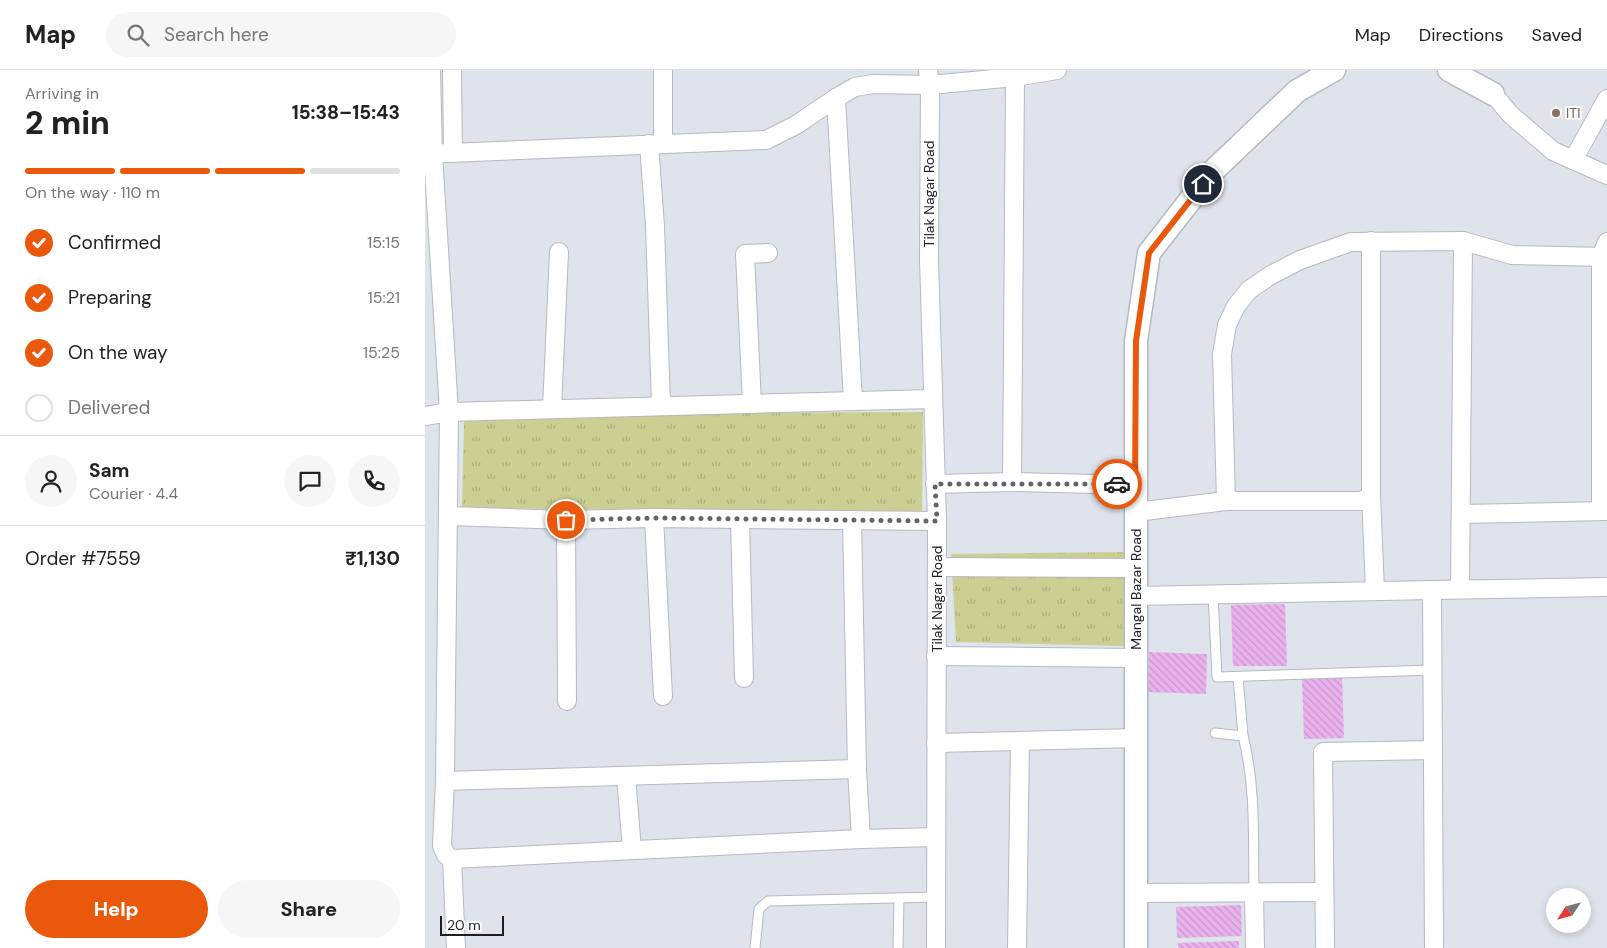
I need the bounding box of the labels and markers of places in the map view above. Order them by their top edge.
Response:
place label: ITI [1566,104,1580,122]
marker: ITI [1550,107,1562,119]
pin [1182,163,1224,205]
pin [545,499,587,541]

